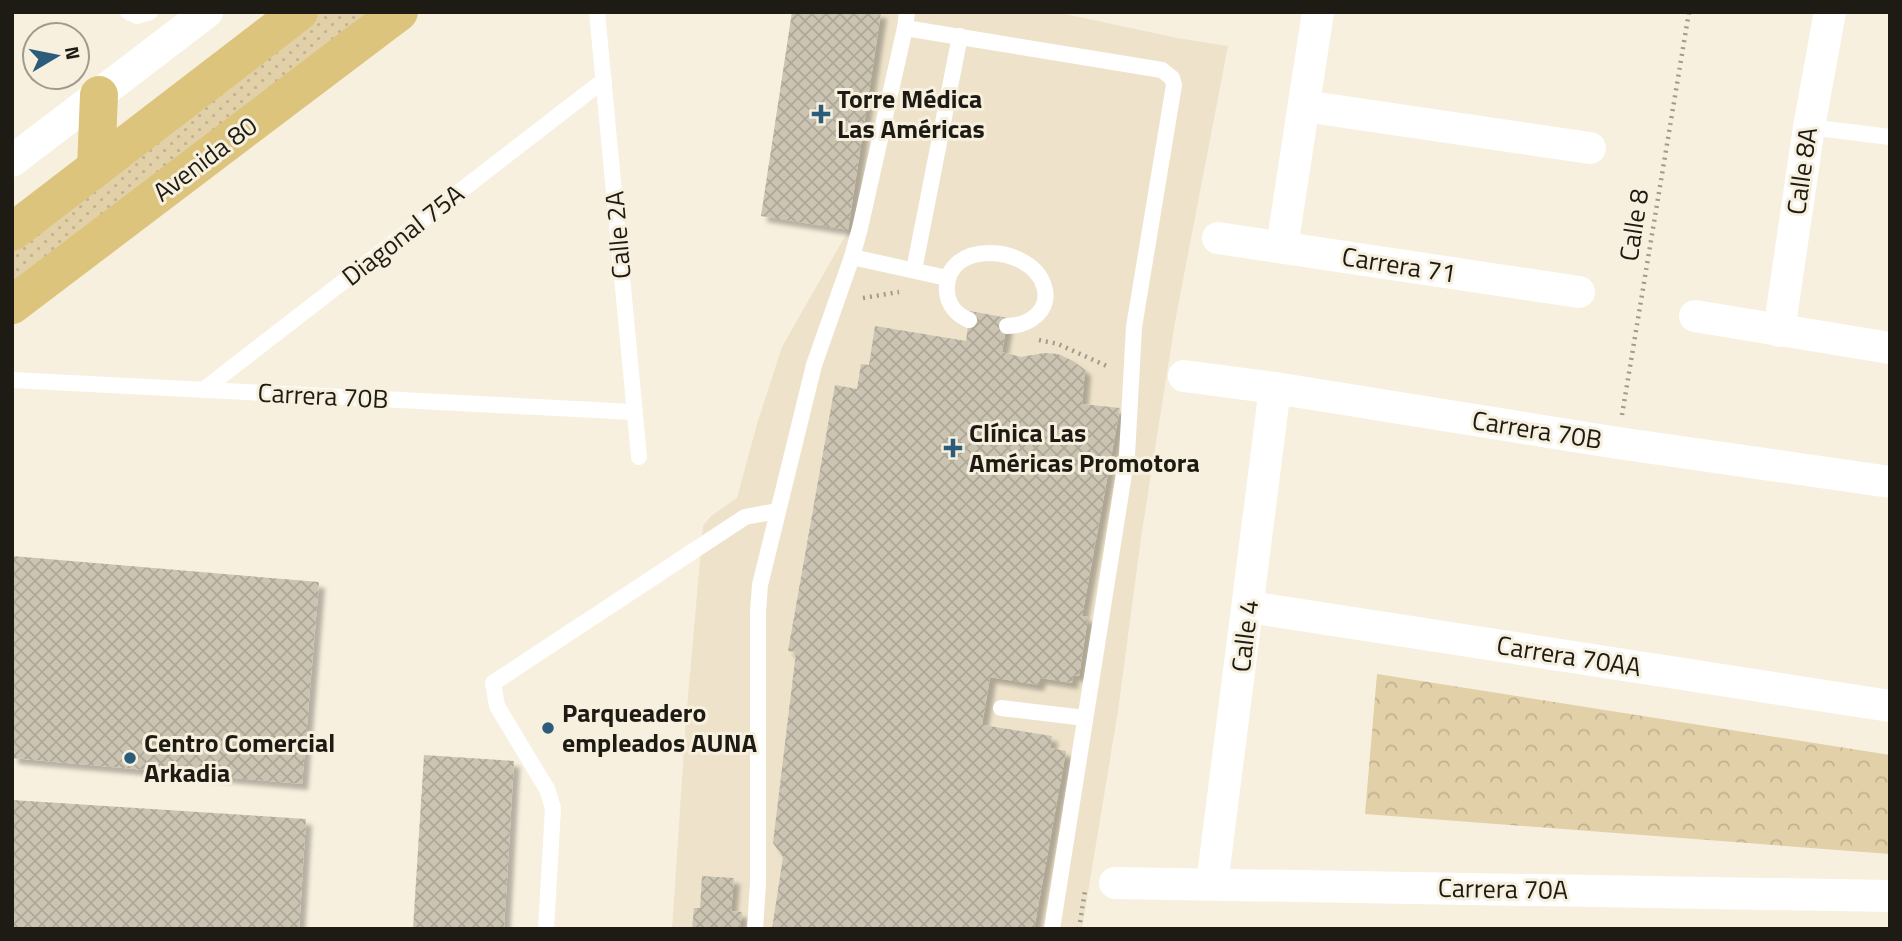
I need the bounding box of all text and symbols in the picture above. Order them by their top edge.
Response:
north arrow [21,21,91,91]
text: N [58,44,89,62]
place label: Torre Médica Las Américas [837,79,985,148]
marker: Torre Médica Las Américas [811,104,831,124]
street label: Avenida 80 [144,106,265,211]
street label: Calle 8A [1776,125,1827,217]
street label: Diagonal 75A [333,174,472,295]
street label: Calle 8 [1609,186,1658,264]
street label: Calle 2A [594,189,641,281]
street label: Carrera 71 [1339,236,1459,293]
street label: Carrera 70B [257,373,389,418]
street label: Carrera 70B [1469,400,1605,459]
place label: Clínica Las Américas Promotora [969,413,1200,482]
marker: Clínica Las Américas Promotora [943,438,963,458]
street label: Calle 4 [1221,598,1268,674]
street label: Carrera 70AA [1494,625,1644,686]
place label: Parqueadero empleados AUNA [562,693,757,762]
marker: Parqueadero empleados AUNA [540,720,556,736]
place label: Centro Comercial Arkadia [144,723,335,792]
marker: Centro Comercial Arkadia [122,750,138,766]
street label: Carrera 70A [1437,868,1569,909]

